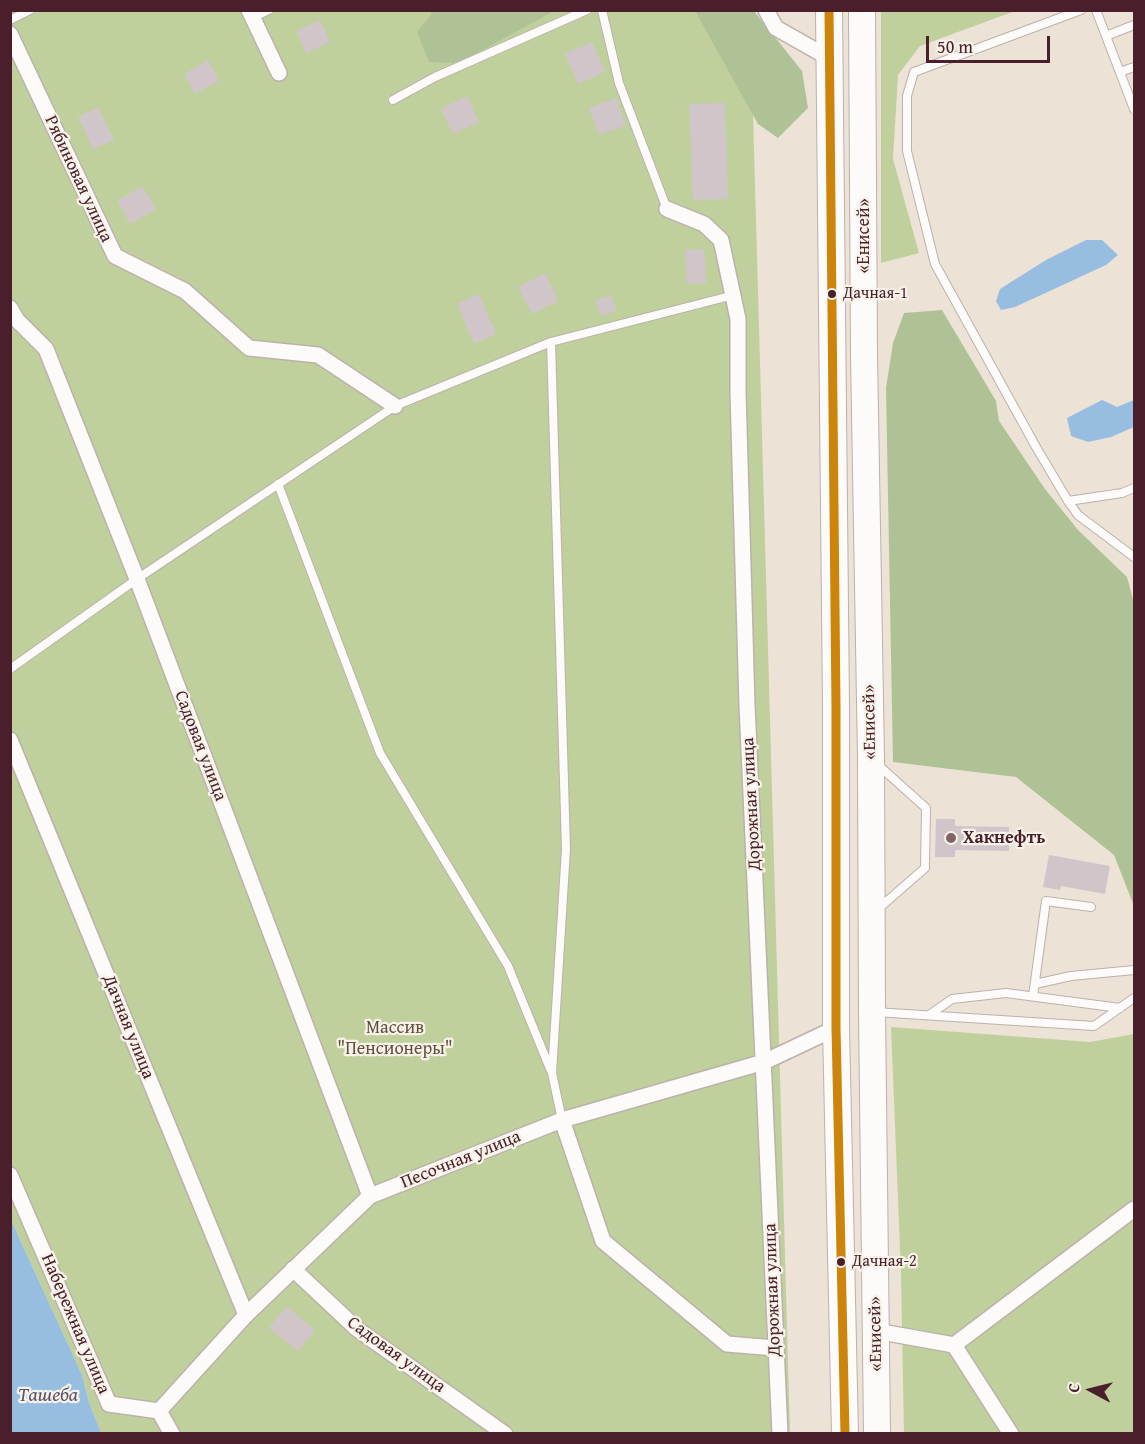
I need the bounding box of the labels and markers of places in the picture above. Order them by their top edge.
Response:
place label: Дачная-1 [843,284,908,304]
marker: Дачная-1 [826,288,838,300]
place label: Хакнефть [963,827,1045,849]
marker: Хакнефть [944,831,958,845]
place label: Дачная-2 [852,1252,917,1272]
marker: Дачная-2 [835,1256,847,1268]

